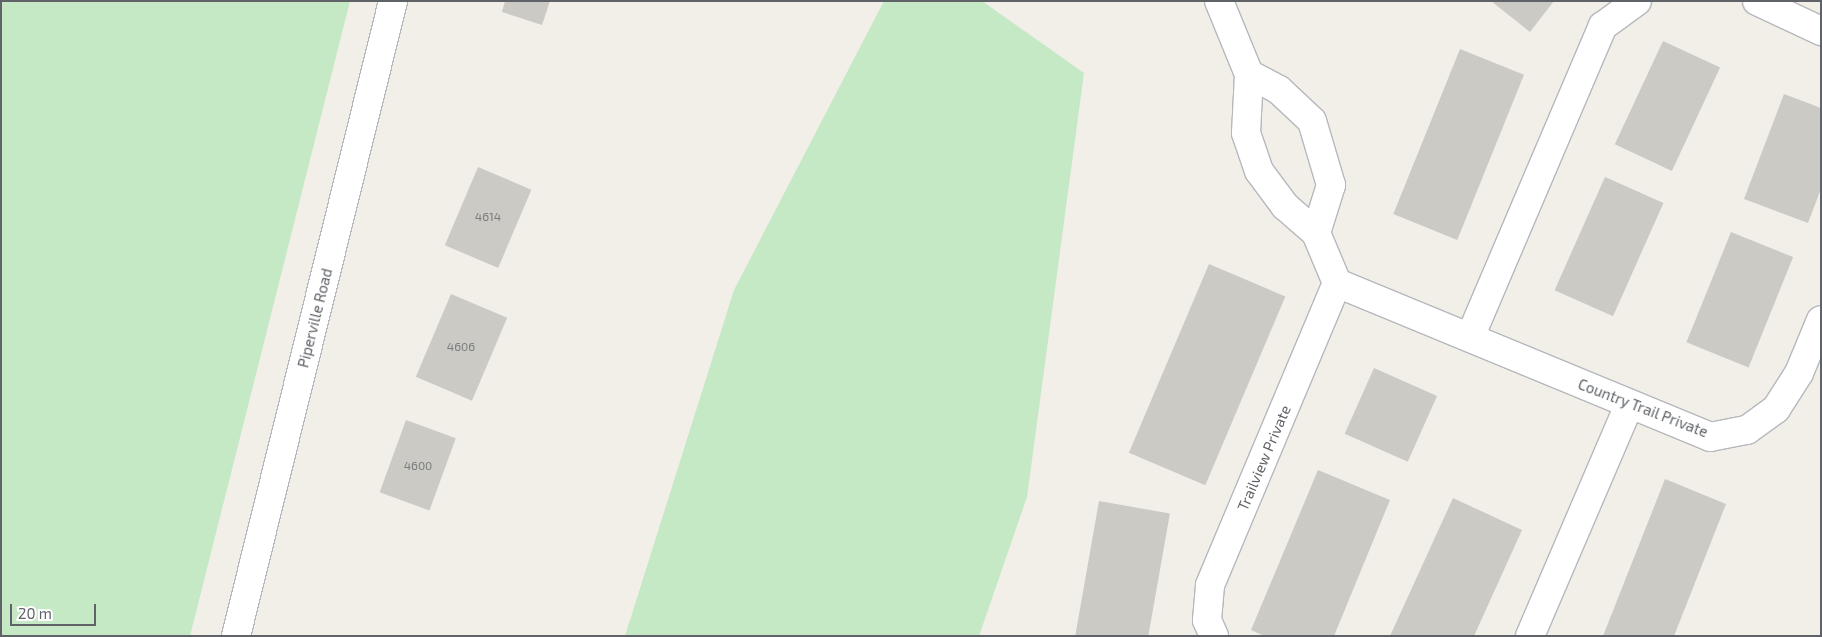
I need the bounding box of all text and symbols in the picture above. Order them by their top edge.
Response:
house number: 4614 [475,210,501,224]
street label: Piperville Road [294,266,336,370]
house number: 4606 [447,340,475,354]
street label: Country Trail Private [1575,375,1711,441]
street label: Trailview Private [1234,402,1294,514]
house number: 4600 [404,459,432,473]
scale bar [12,594,99,626]
text: 20 m [18,604,52,622]

